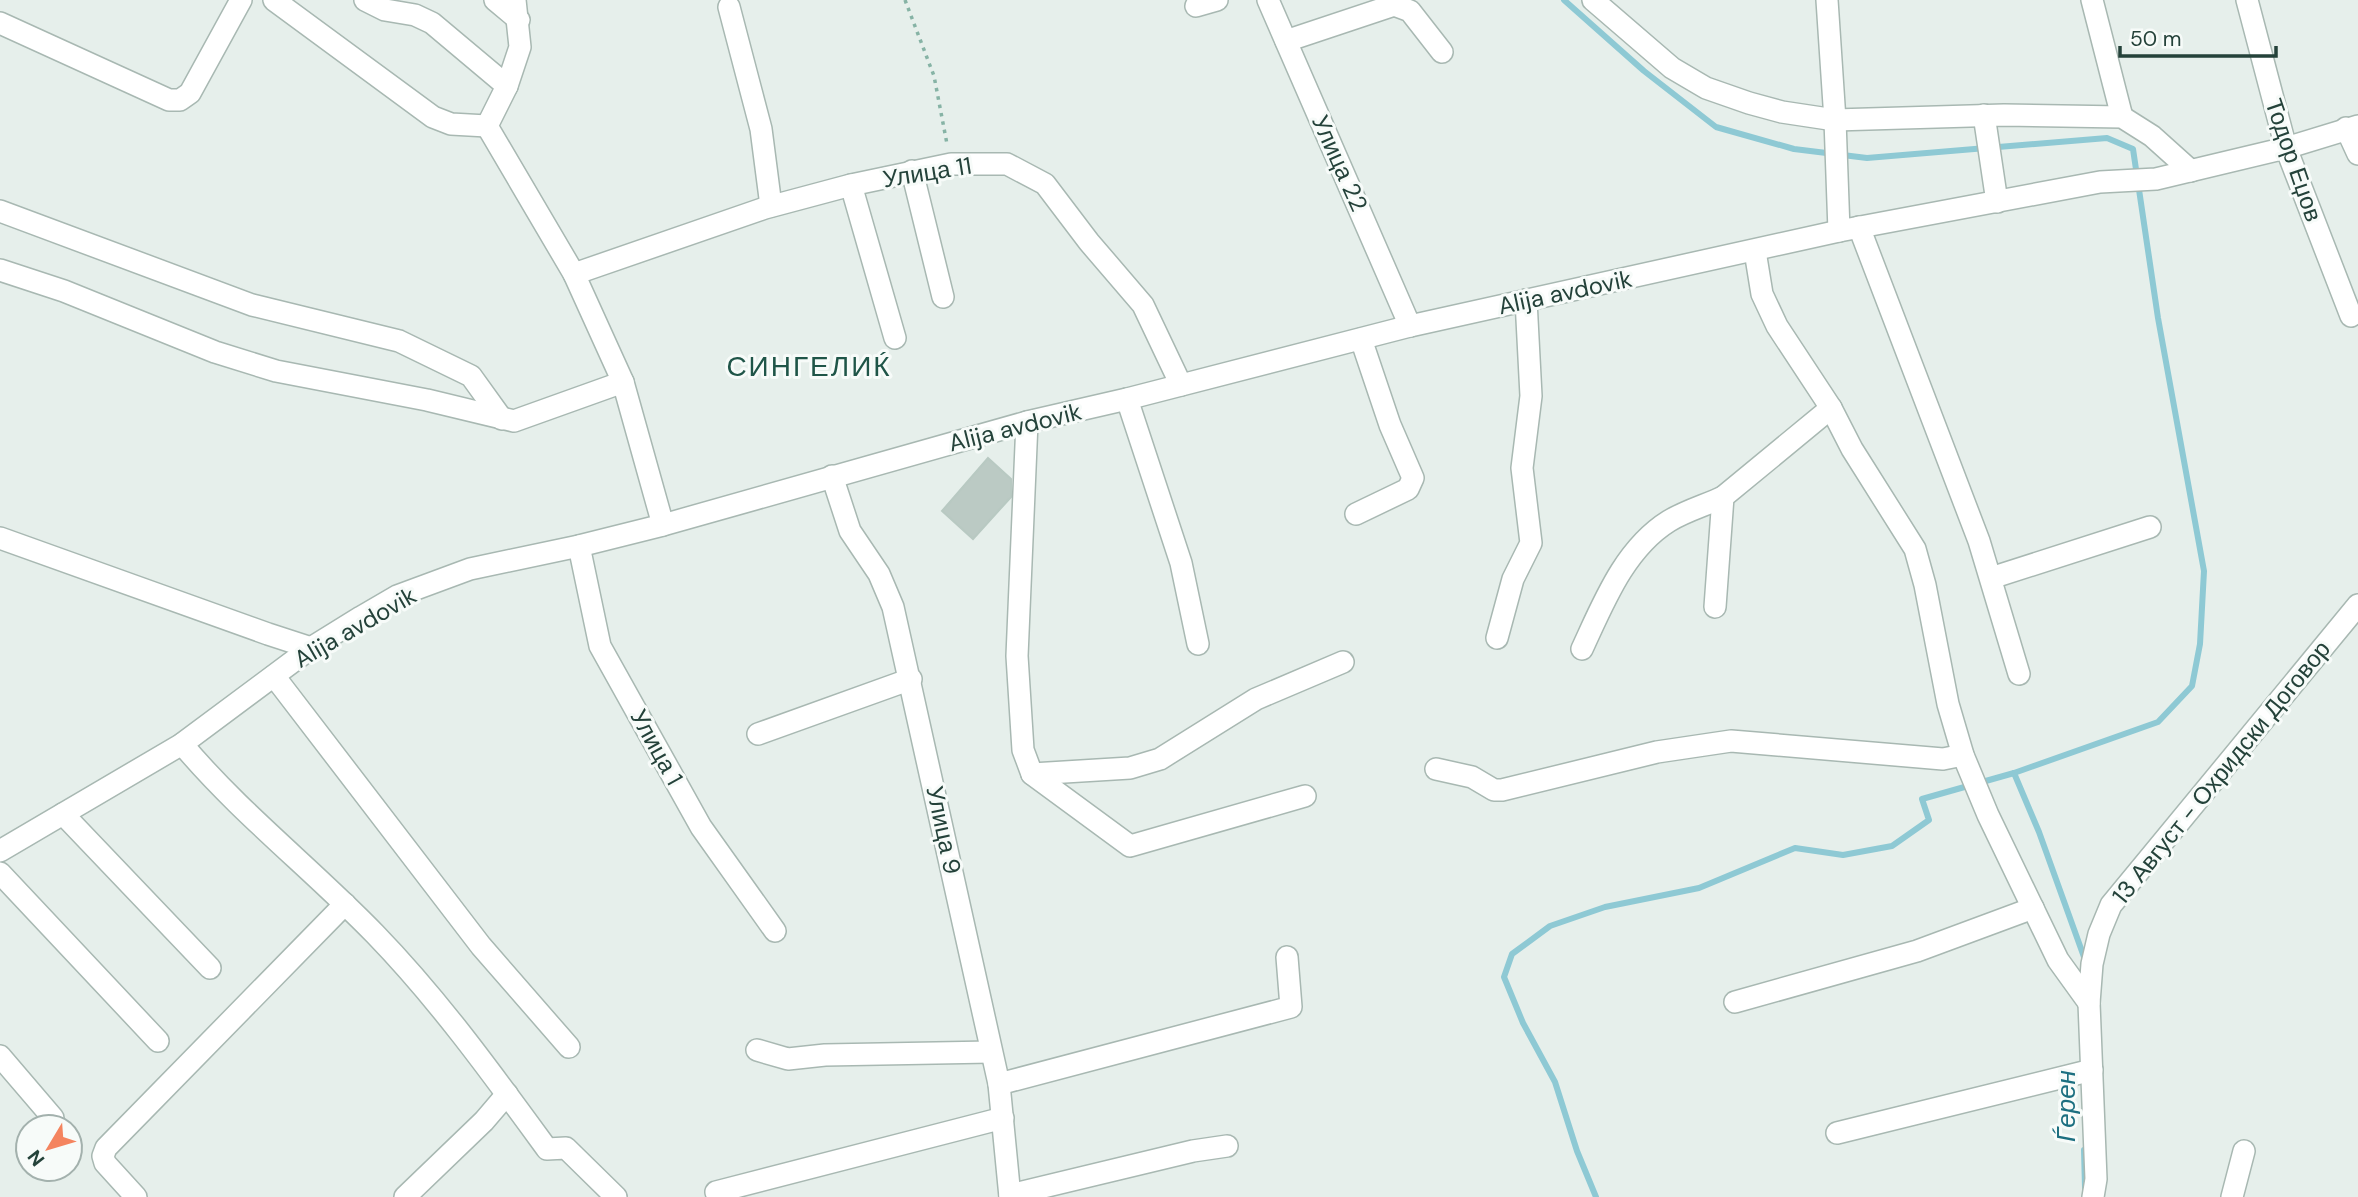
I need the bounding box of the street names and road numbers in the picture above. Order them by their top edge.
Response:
street label: Тодор Еџов [2258,94,2330,226]
street label: Улица 22 [1305,110,1375,216]
street label: Улица 11 [880,150,974,194]
street label: Alija avdovik [1495,263,1635,321]
street label: Alija avdovik [945,395,1085,459]
street label: Alija avdovik [288,580,422,674]
street label: 13 Август - Охридски Договор [2105,634,2337,910]
street label: Улица 1 [624,704,690,790]
street label: Улица 9 [920,783,968,877]

